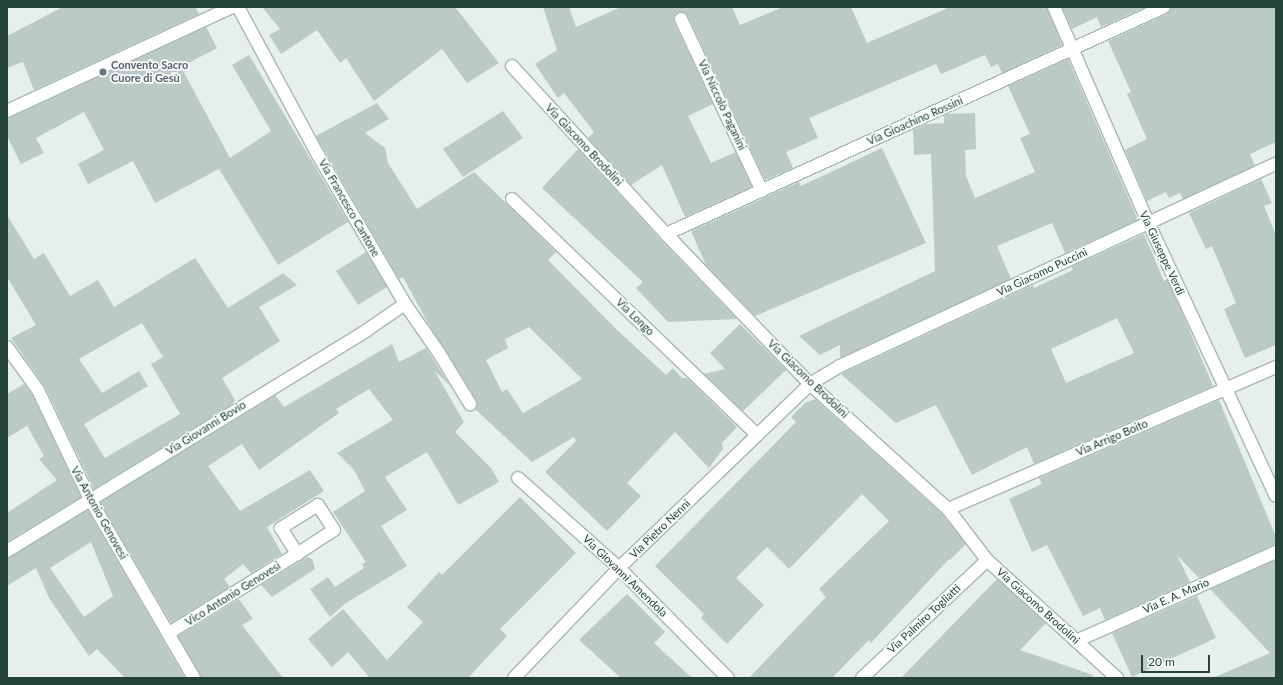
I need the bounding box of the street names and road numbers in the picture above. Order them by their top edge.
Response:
street label: Via Niccolò Paganini [695,58,749,152]
street label: Via Gioachino Rossini [865,94,965,148]
street label: Via Giacomo Brodolini [543,101,625,189]
street label: Via Francesco Cantone [316,157,382,259]
street label: Via Giuseppe Verdi [1137,209,1187,297]
street label: Via Giacomo Puccini [995,245,1089,299]
street label: Via Longo [613,296,657,338]
street label: Via Giacomo Brodolini [765,337,851,421]
street label: Via Giovanni Bovio [164,398,248,458]
street label: Via Arrigo Boito [1074,417,1150,459]
street label: Via Antonio Genovesi [68,464,130,562]
street label: Via Pietro Nenni [627,497,693,561]
street label: Via Giovanni Amendola [580,532,670,620]
street label: Vico Antonio Genovesi [183,559,283,629]
street label: Via Giacomo Brodolini [994,565,1082,647]
street label: Via E. A. Mario [1141,575,1211,617]
street label: Via Palmiro Togliatti [885,582,963,656]

